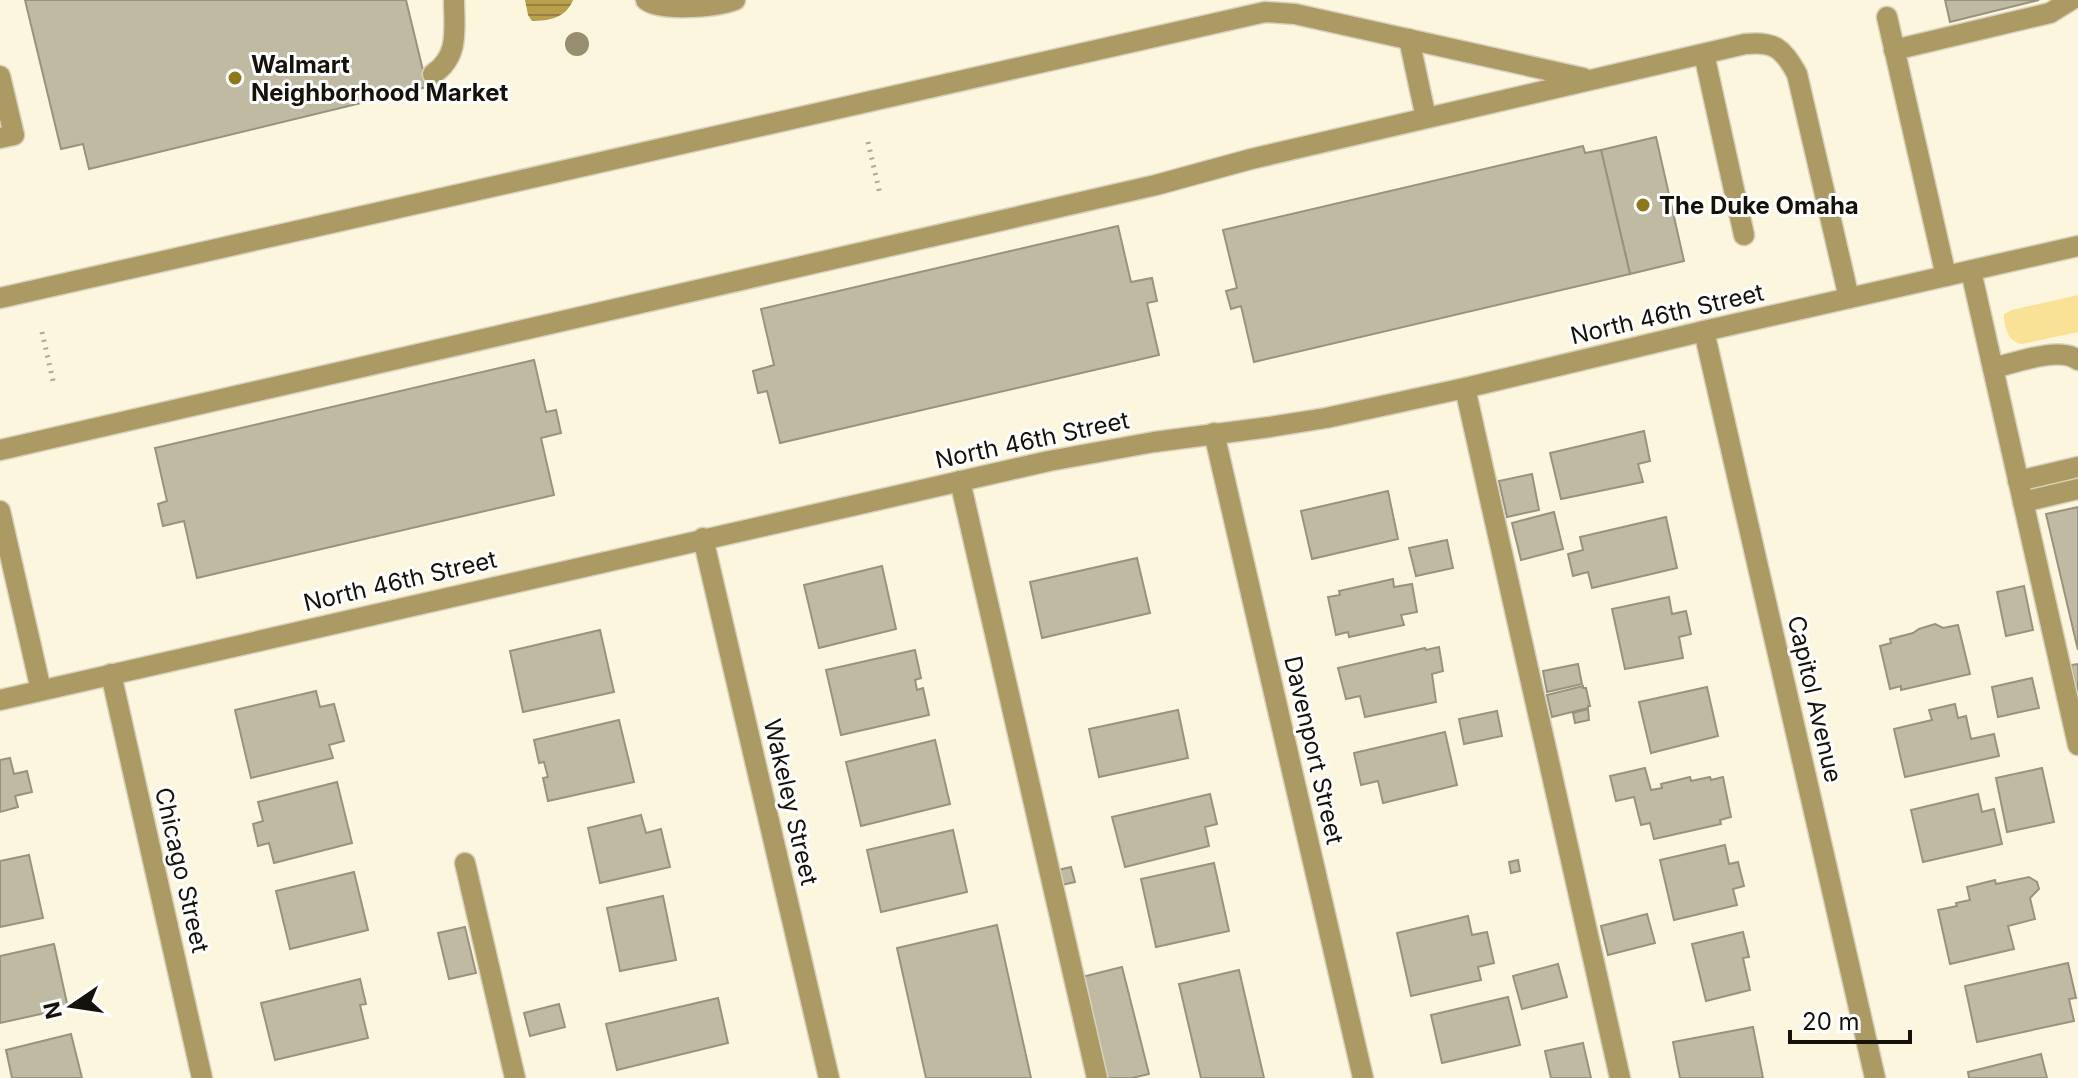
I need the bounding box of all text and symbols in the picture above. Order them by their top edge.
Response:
place label: Walmart Neighborhood Market [251,50,509,107]
marker: Walmart Neighborhood Market [226,69,244,87]
place label: The Duke Omaha [1659,191,1859,220]
marker: The Duke Omaha [1634,196,1652,214]
street label: North 46th Street [1567,278,1767,350]
street label: North 46th Street [932,405,1132,475]
street label: North 46th Street [300,545,500,617]
street label: Capitol Avenue [1782,613,1848,785]
street label: Davenport Street [1278,653,1350,847]
street label: Wakeley Street [758,716,824,888]
street label: Chicago Street [149,785,215,956]
north arrow [32,966,112,1046]
scale bar [1790,994,1910,1044]
text: N [38,999,67,1022]
text: 20 m [1802,1007,1860,1036]

